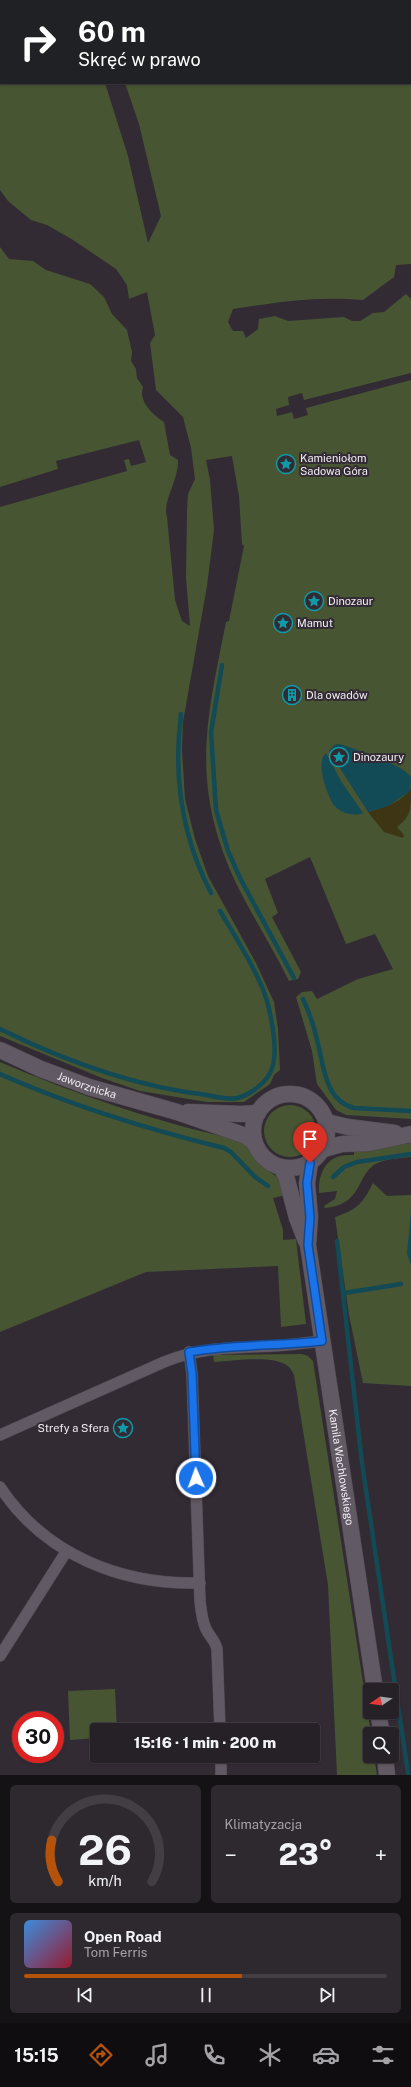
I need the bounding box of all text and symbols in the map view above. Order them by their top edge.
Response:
text: 60 m [78,15,146,48]
icon: right [12,16,64,68]
text: Skręć w prawo [78,49,201,70]
place label: Kamieniołom Sadowa Góra [300,452,368,477]
place icon: Kamieniołom Sadowa Góra [275,453,297,475]
place icon: Dinozaur [303,590,325,612]
place label: Dinozaur [328,595,373,607]
place icon: Mamut [272,612,294,634]
place label: Mamut [297,617,333,629]
building icon: Dla owadów [281,684,303,706]
place label: Dla owadów [306,689,368,701]
place icon: Dinozaury [328,746,350,768]
place label: Dinozaury [353,751,404,763]
street label: Jaworznicka [56,1070,118,1101]
pin [293,1122,327,1163]
icon: arrive [299,1128,321,1150]
street label: Kamila Wachlowskiego [327,1408,356,1526]
place icon: Strefy a Sfera [112,1417,134,1439]
place label: Strefy a Sfera [38,1422,109,1434]
position arrow [175,1457,217,1499]
north arrow [363,1683,399,1719]
map controls [363,1683,399,1763]
speed limit sign: 30 [12,1711,64,1763]
button: search [363,1727,399,1763]
text: 15:16 · 1 min · 200 m [134,1734,276,1751]
text: Klimatyzacja [225,1817,302,1832]
text: 26 [78,1825,132,1874]
text: 23° [279,1836,333,1872]
text: − [225,1842,237,1868]
text: + [375,1842,387,1868]
text: km/h [88,1872,122,1889]
text: Open Road [84,1928,162,1945]
text: Tom Ferris [84,1945,147,1960]
icon: previous [74,1984,96,2006]
icon: pause [195,1984,217,2006]
icon: next [316,1984,338,2006]
icon: directions [87,2041,115,2069]
icon: music [143,2041,171,2069]
icon: phone [200,2041,228,2069]
icon: climate [256,2041,284,2069]
icon: car [312,2041,340,2069]
icon: filters [369,2041,397,2069]
text: 15:15 [14,2045,59,2066]

